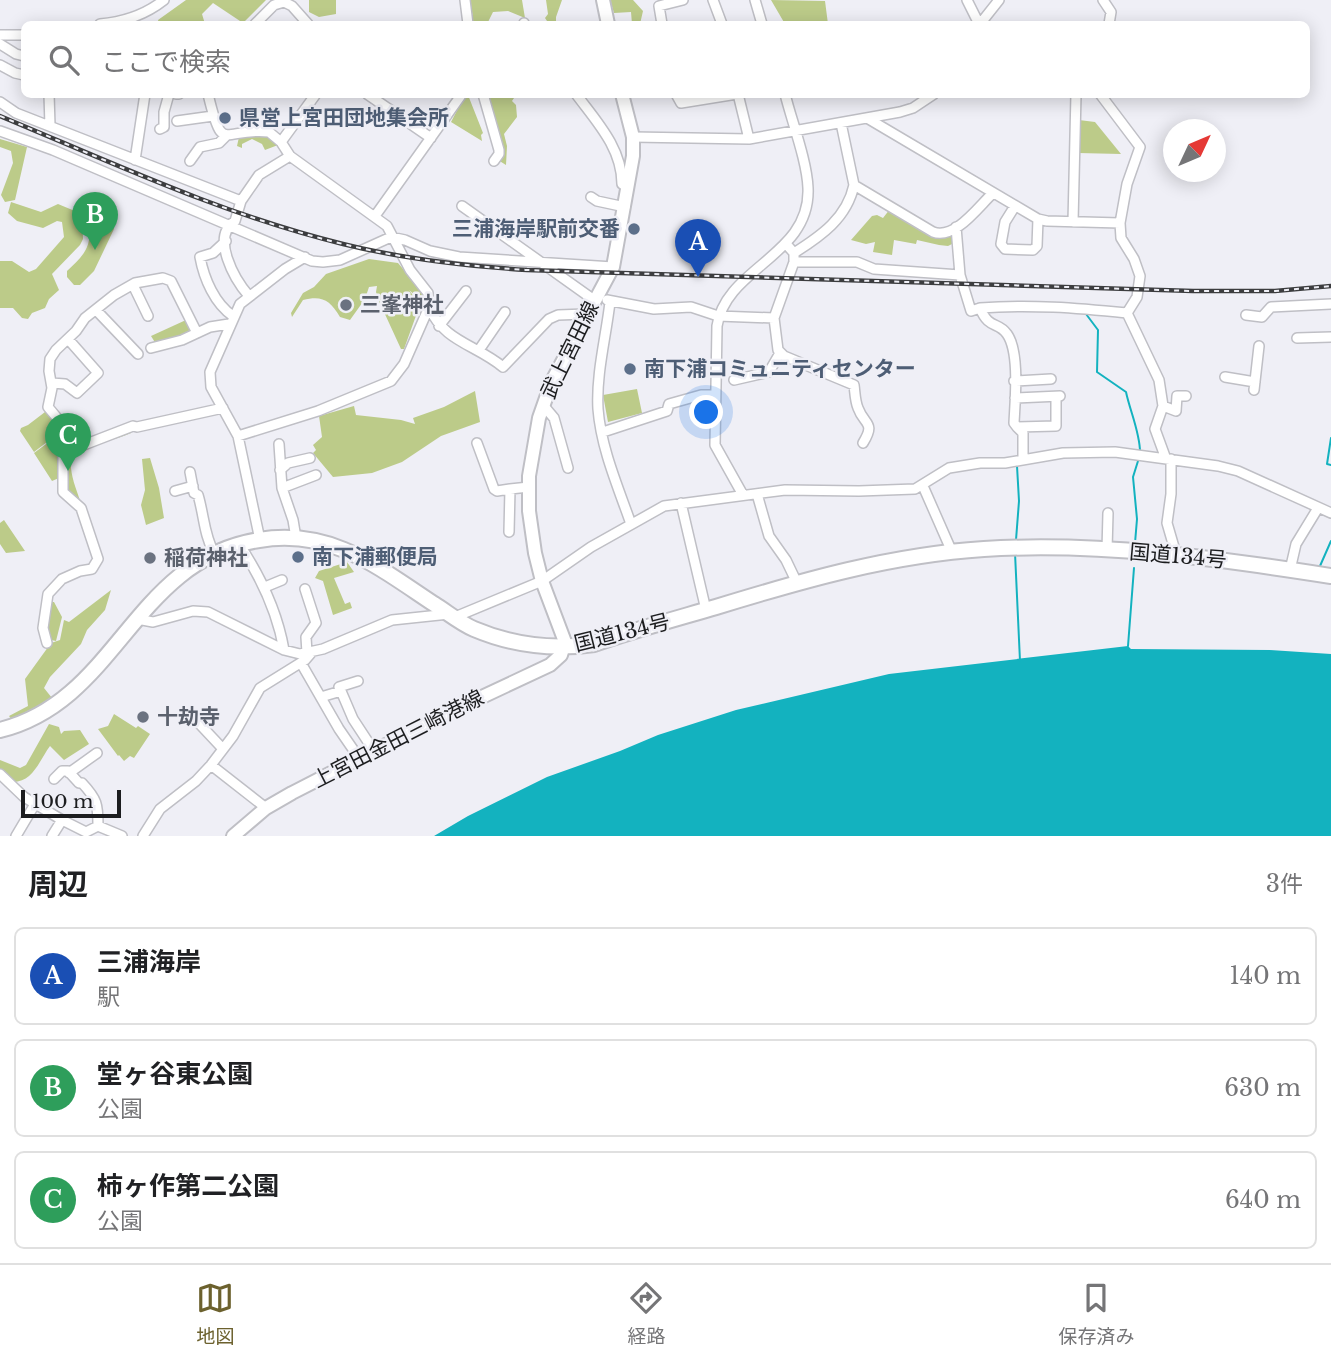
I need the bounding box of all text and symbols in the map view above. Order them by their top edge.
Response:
search box [21,21,1310,98]
icon: search [45,41,83,79]
text: ここで検索 [101,46,231,78]
place label: 県営上宮田団地集会所 [239,105,449,131]
marker: 県営上宮田団地集会所 [217,110,233,126]
north arrow [1163,119,1226,182]
pin: B [72,192,118,250]
place label: 三浦海岸駅前交番 [452,216,620,242]
pin: A [675,219,721,277]
marker: 三浦海岸駅前交番 [626,221,642,237]
place label: 三峯神社 [360,292,444,318]
marker: 三峯神社 [338,297,354,313]
street label: 武上宮田線 [535,297,605,403]
place label: 南下浦コミュニティセンター [644,356,916,382]
marker: 南下浦コミュニティセンター [622,361,638,377]
your location [689,395,723,429]
pin: C [45,413,91,471]
street label: 国道134号 [1128,539,1228,573]
place label: 南下浦郵便局 [312,544,438,570]
place label: 稲荷神社 [164,545,248,571]
marker: 南下浦郵便局 [290,549,306,565]
marker: 稲荷神社 [142,550,158,566]
street label: 国道134号 [572,609,672,657]
street label: 上宮田金田三崎港線 [308,685,488,793]
place label: 十劫寺 [157,704,220,730]
marker: 十劫寺 [135,709,151,725]
scale bar [21,787,121,819]
text: 100 m [32,790,93,813]
text: 周辺 [28,866,88,903]
text: 3件 [1266,870,1303,898]
text: 三浦海岸 [97,946,201,978]
text: A [44,962,62,990]
text: 140 m [1230,962,1301,990]
text: 駅 [97,983,120,1011]
text: 堂ヶ谷東公園 [97,1058,253,1090]
text: B [44,1074,62,1102]
text: 630 m [1224,1074,1301,1102]
text: 公園 [97,1095,143,1123]
text: 柿ヶ作第二公園 [97,1170,279,1202]
text: C [44,1186,62,1214]
text: 640 m [1225,1186,1301,1214]
text: 公園 [97,1207,143,1235]
tab: 地図 [196,1279,235,1348]
tab: 経路 [627,1279,666,1348]
tab: 保存済み [1058,1279,1135,1348]

